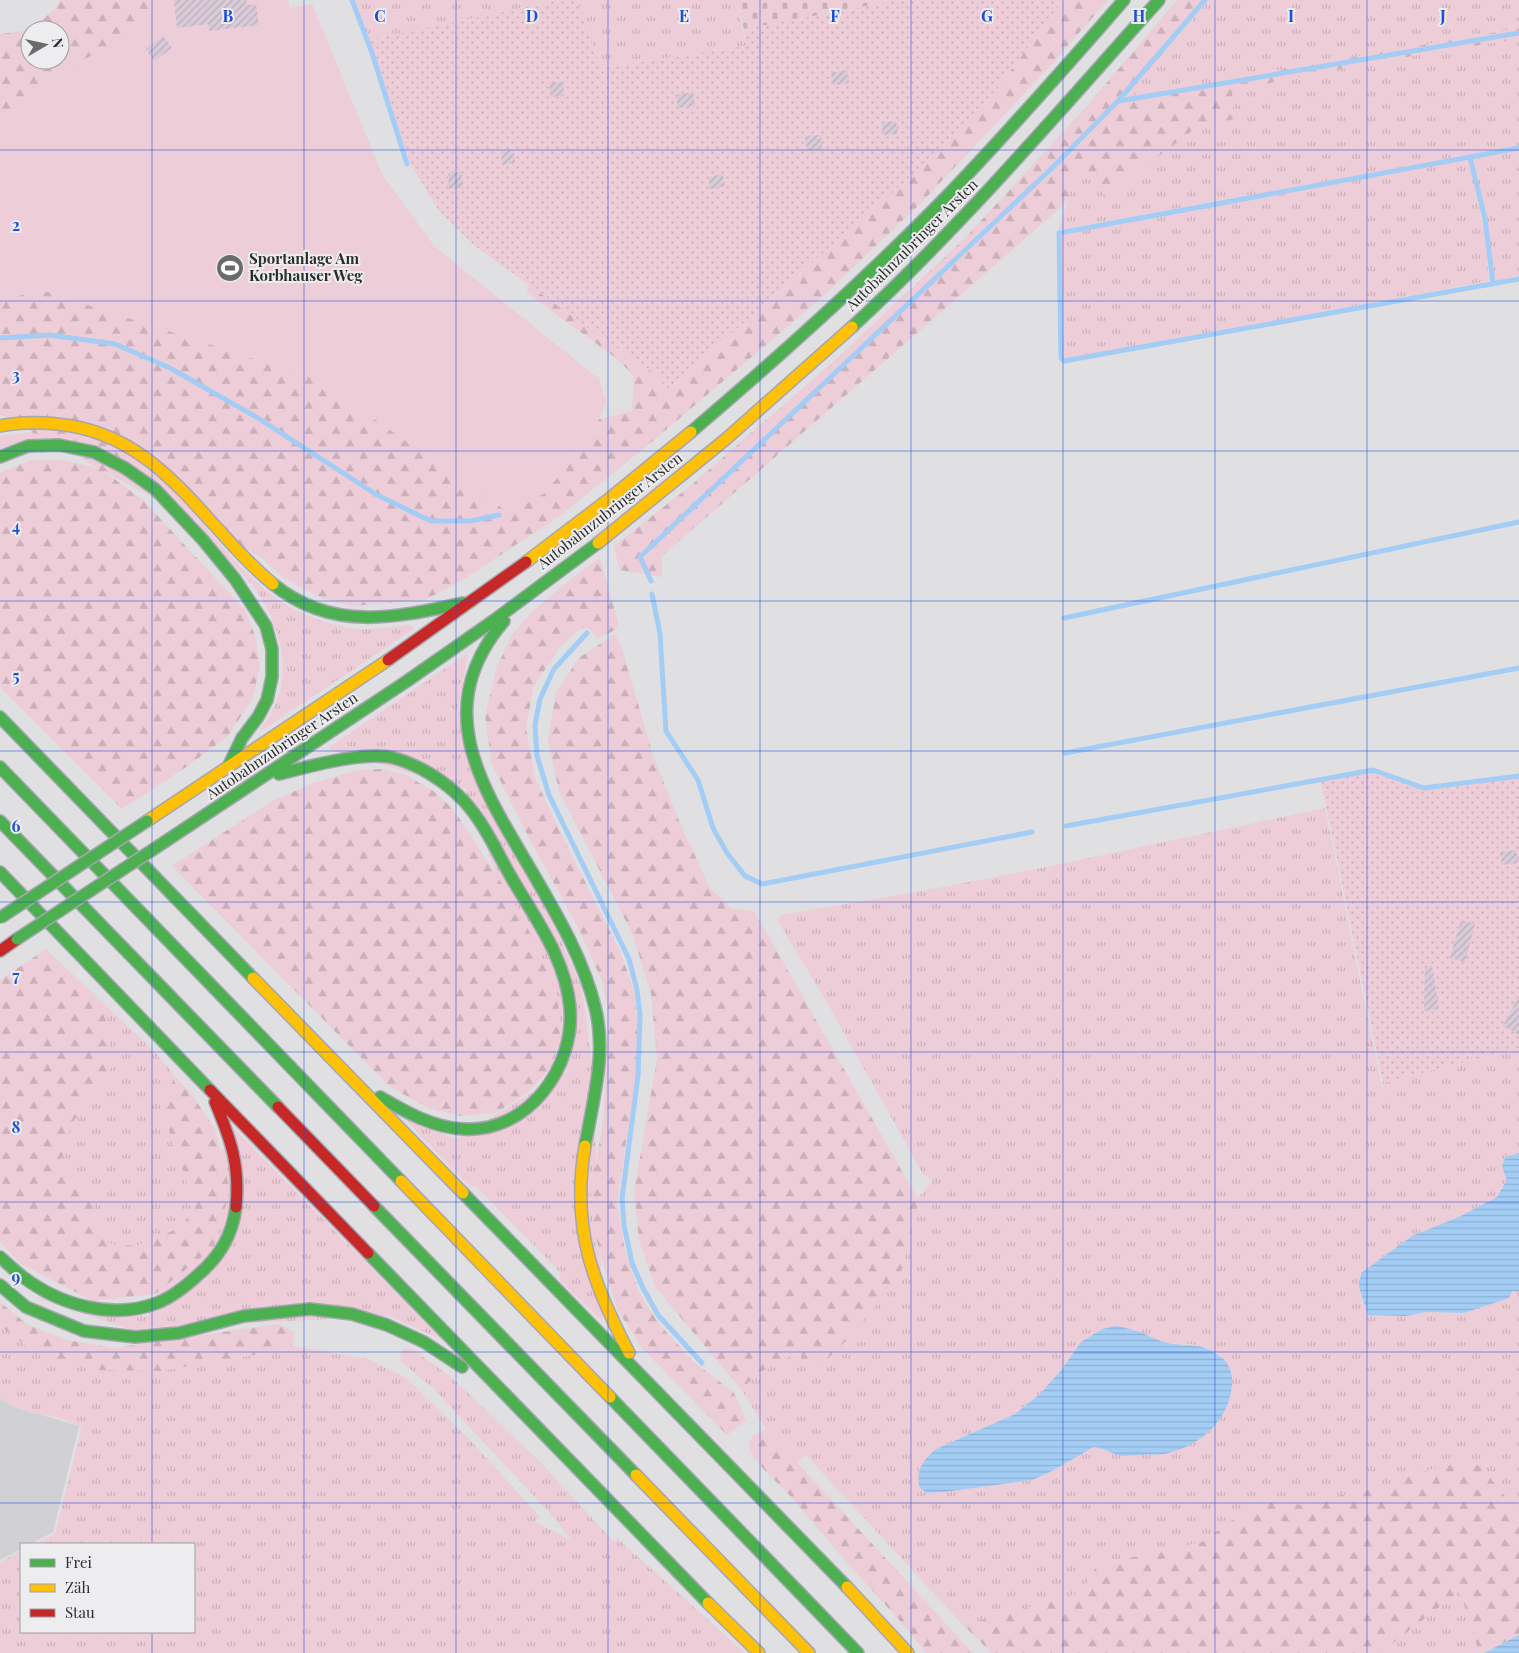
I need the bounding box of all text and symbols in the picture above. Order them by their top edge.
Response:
text: B [223,5,234,26]
text: C [374,5,386,26]
text: D [526,5,538,26]
text: E [679,5,689,26]
text: F [830,5,840,26]
text: G [981,5,993,26]
text: H [1133,5,1146,26]
text: I [1288,5,1294,26]
text: J [1439,5,1446,26]
north arrow [20,20,70,70]
text: N [48,36,69,49]
street label: Autobahnzubringer Arsten [840,174,982,315]
text: 2 [12,214,20,235]
place label: Sportanlage Am Korbhauser Weg [249,248,363,285]
sports icon: Sportanlage Am Korbhauser Weg [215,253,245,283]
text: 3 [12,364,20,385]
street label: Autobahnzubringer Arsten [532,447,686,574]
text: 4 [12,515,20,536]
text: 5 [12,665,20,686]
street label: Autobahnzubringer Arsten [201,687,361,804]
text: 6 [12,815,21,836]
text: 7 [12,965,20,986]
text: 8 [12,1116,21,1137]
text: 9 [12,1266,21,1287]
legend [20,1543,195,1633]
text: Frei [65,1552,93,1572]
text: Zäh [65,1577,90,1597]
text: Stau [65,1602,95,1622]

